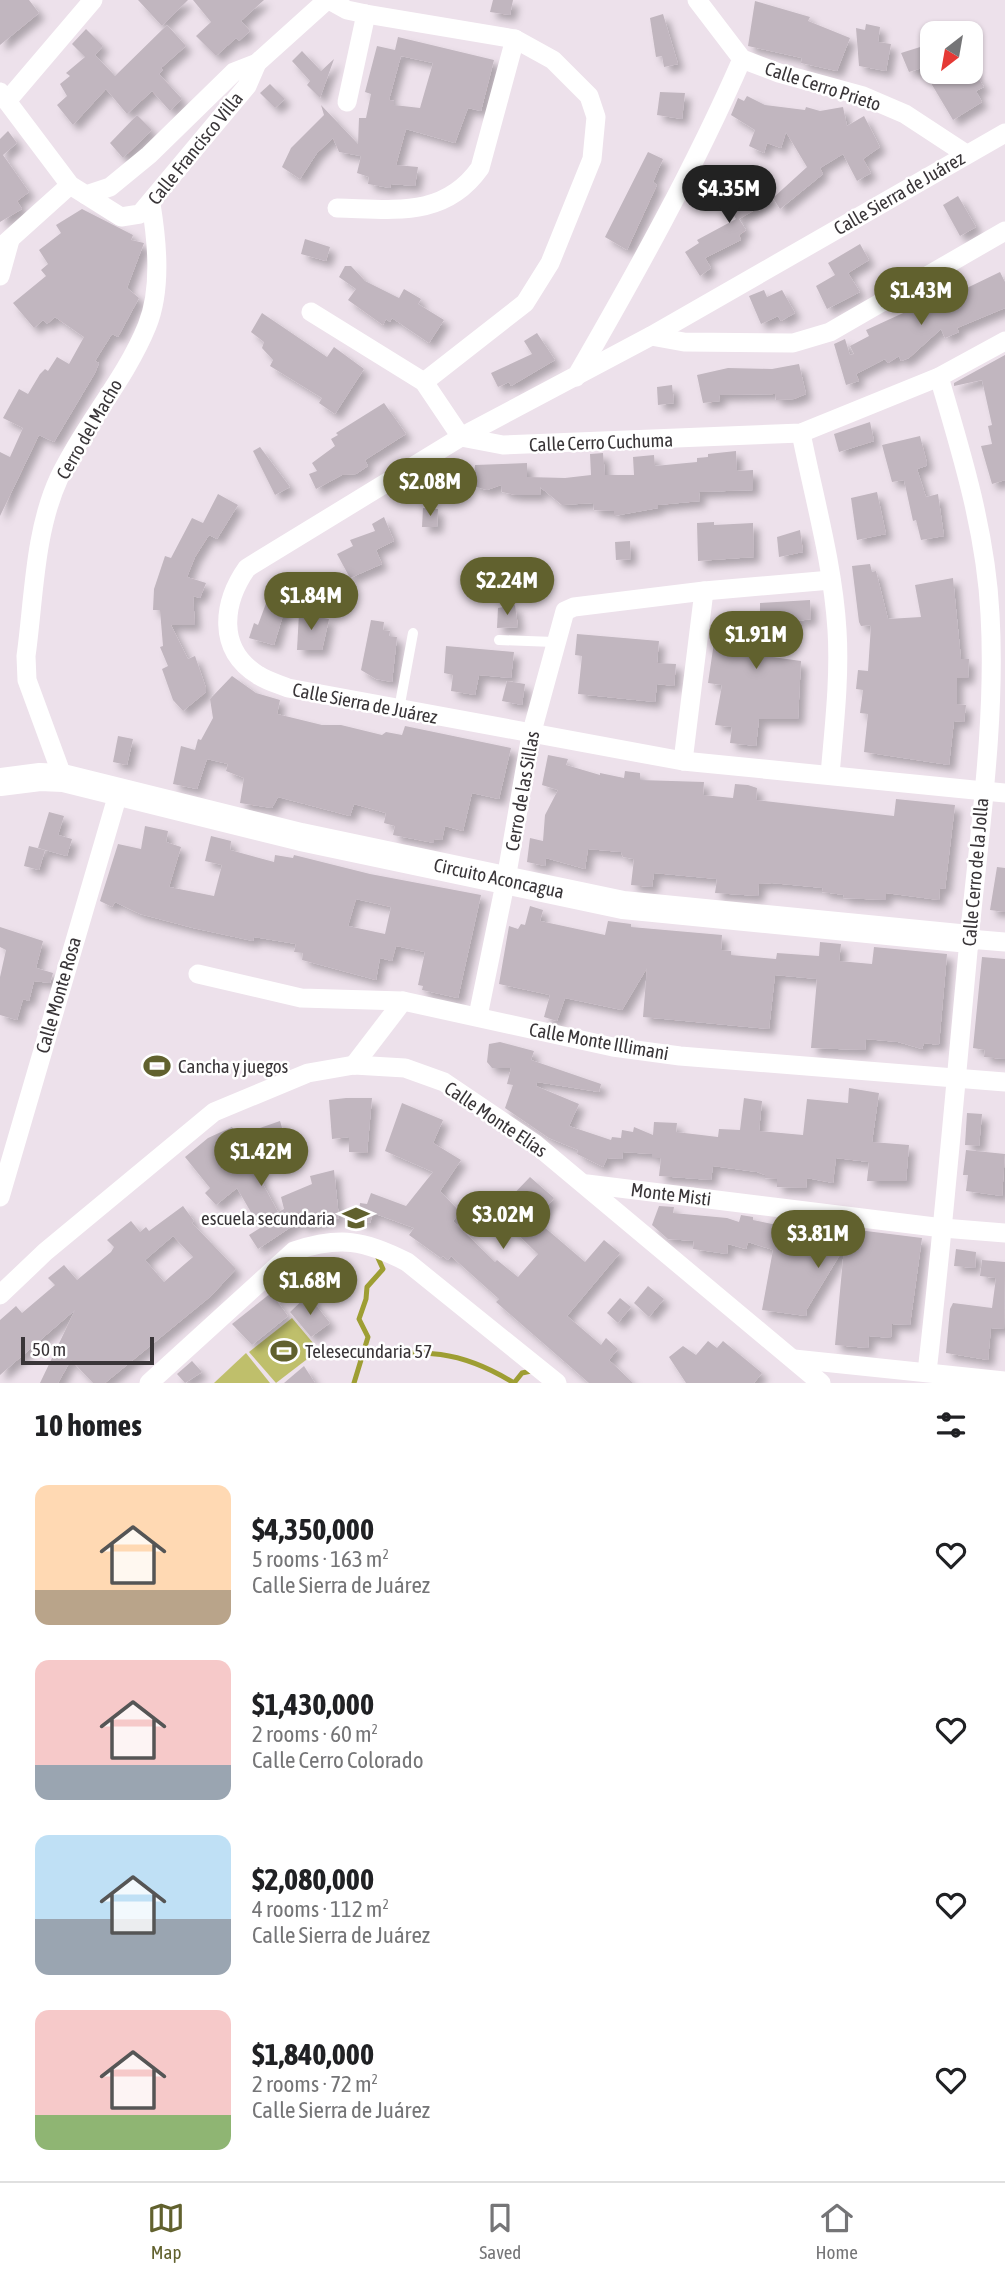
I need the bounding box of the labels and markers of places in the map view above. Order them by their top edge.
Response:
pin: $4.35M [672,166,786,225]
pin: $1.43M [864,268,978,327]
pin: $2.08M [373,458,487,518]
pin: $2.24M [450,558,564,617]
pin: $1.84M [254,572,368,632]
pin: $1.91M [699,612,813,671]
sports icon: Cancha y juegos [142,1051,172,1081]
place label: Cancha y juegos [178,1055,289,1077]
pin: $1.42M [204,1128,318,1188]
pin: $3.02M [446,1192,560,1251]
school or university icon: escuela secundaria [341,1203,371,1233]
place label: escuela secundaria [201,1207,335,1229]
pin: $3.81M [761,1210,875,1270]
pin: $1.68M [253,1258,367,1317]
sports icon: Telesecundaria 57 [269,1336,299,1366]
place label: Telesecundaria 57 [305,1340,432,1362]

